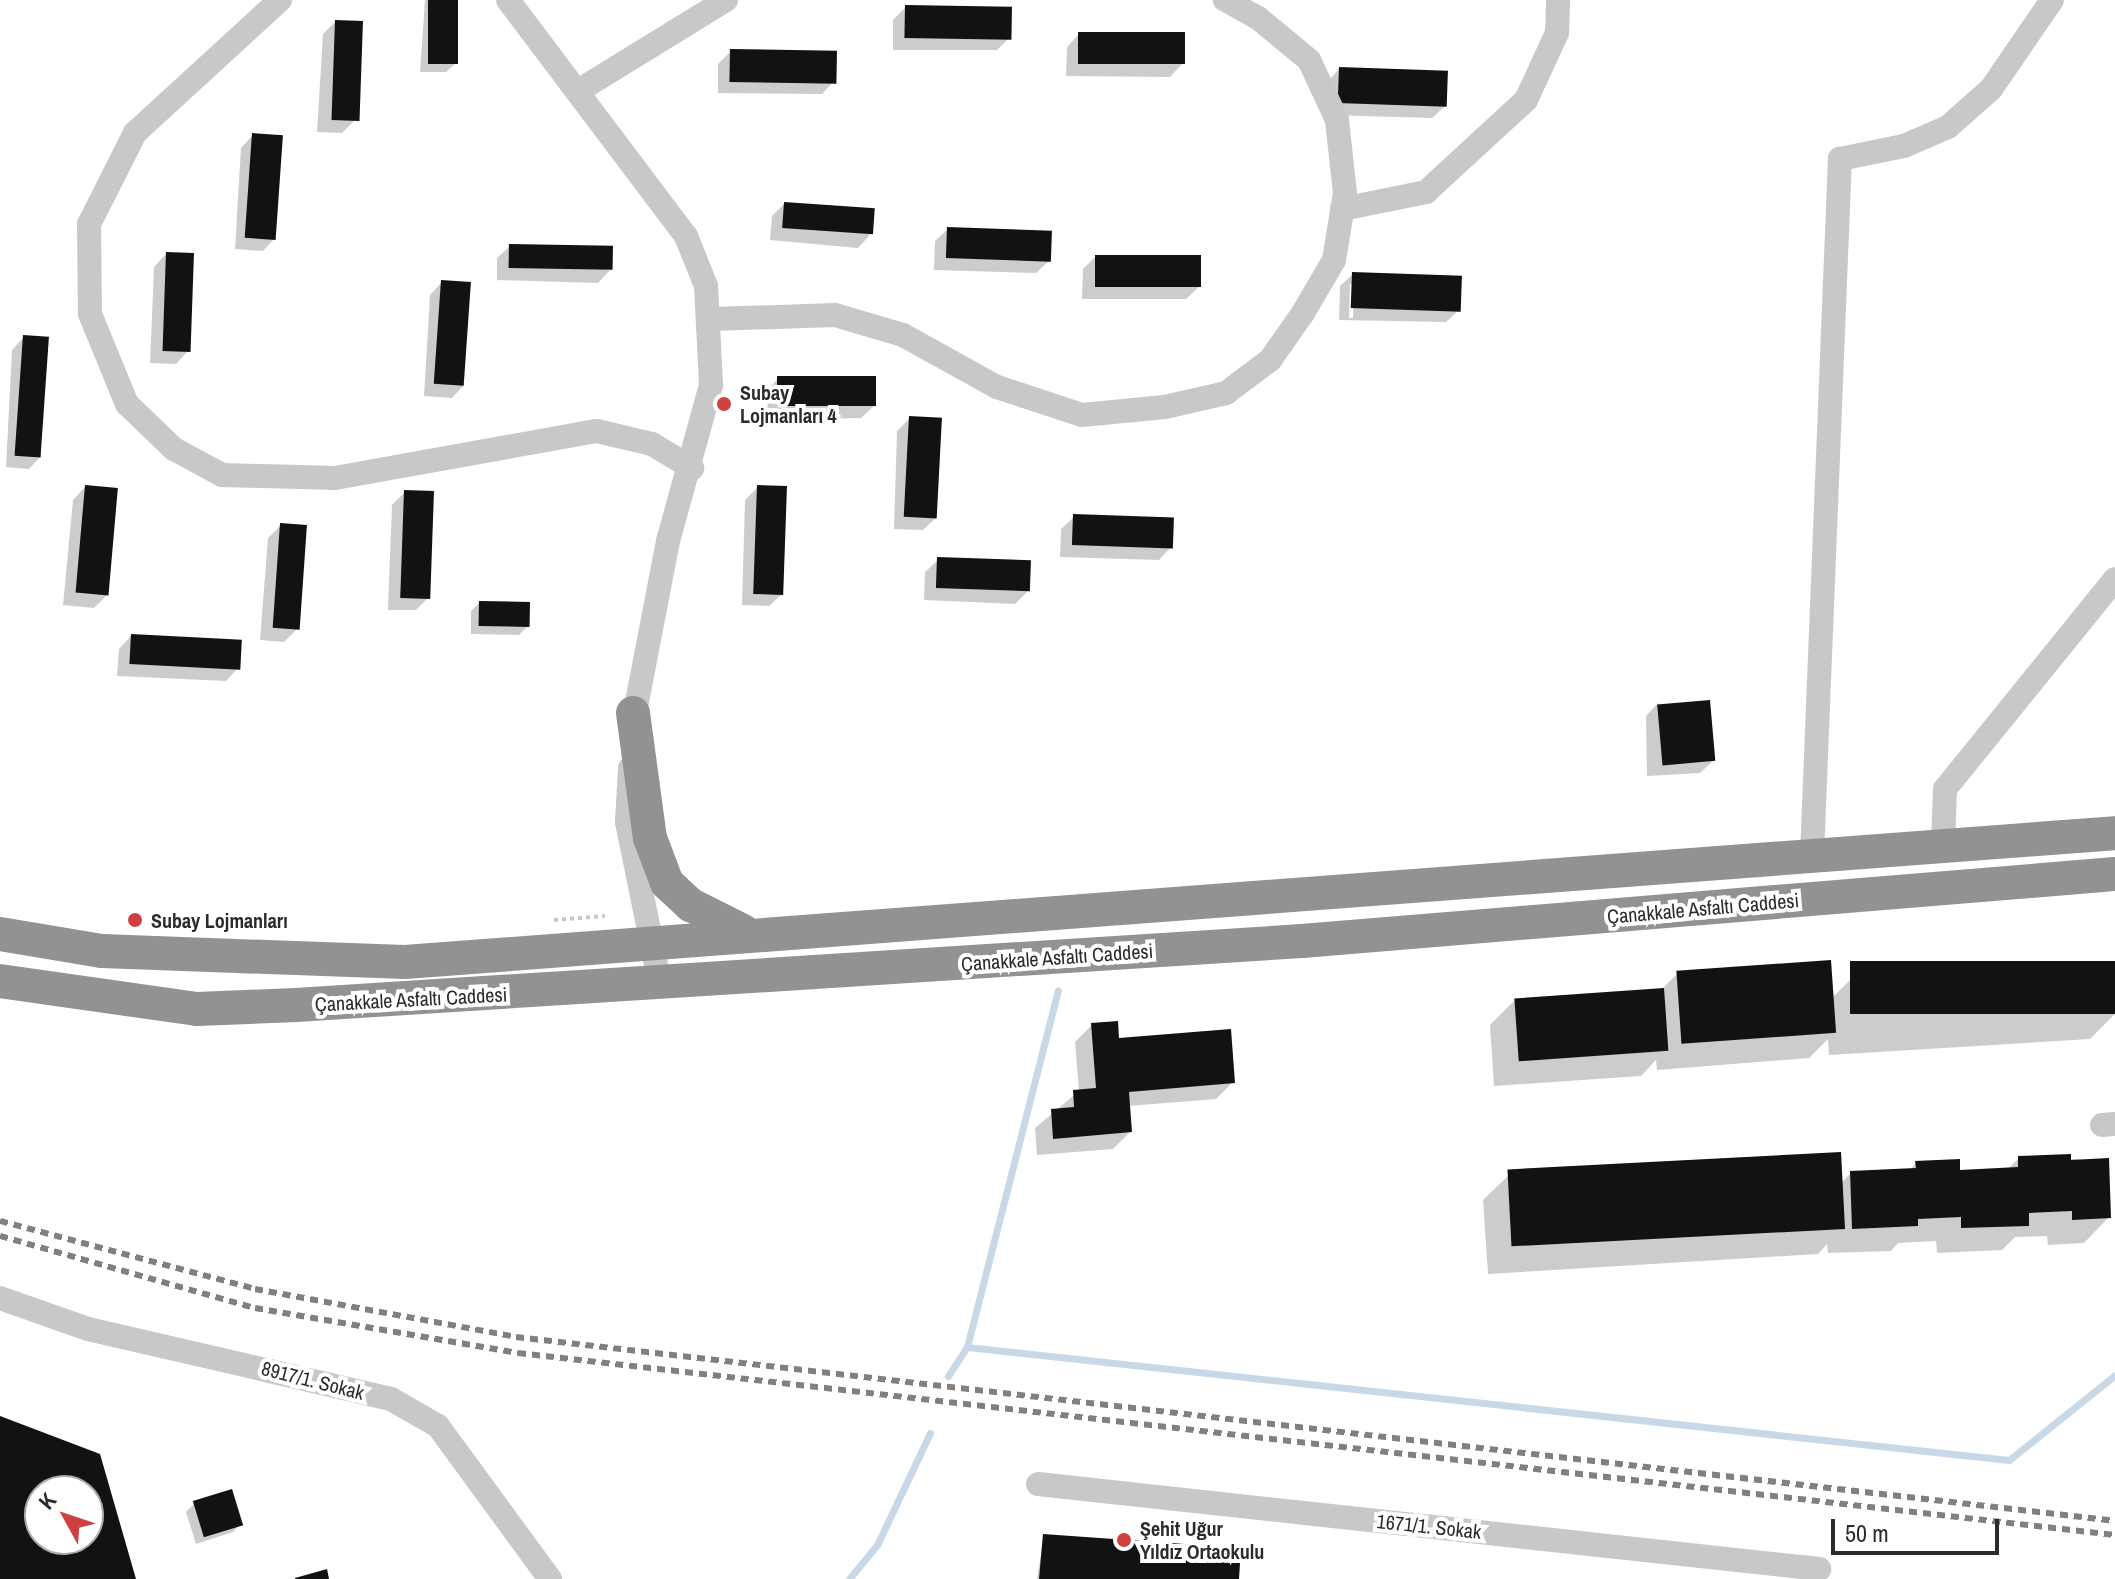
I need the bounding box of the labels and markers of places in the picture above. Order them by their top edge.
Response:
place label: Subay Lojmanları 4 [740,380,837,427]
marker: Subay Lojmanları 4 [715,395,733,413]
place label: Subay Lojmanları [151,908,288,932]
marker: Subay Lojmanları [126,911,144,929]
place label: Şehit Uğur Yıldız Ortaokulu [1140,1516,1264,1563]
marker: Şehit Uğur Yıldız Ortaokulu [1115,1531,1133,1549]

